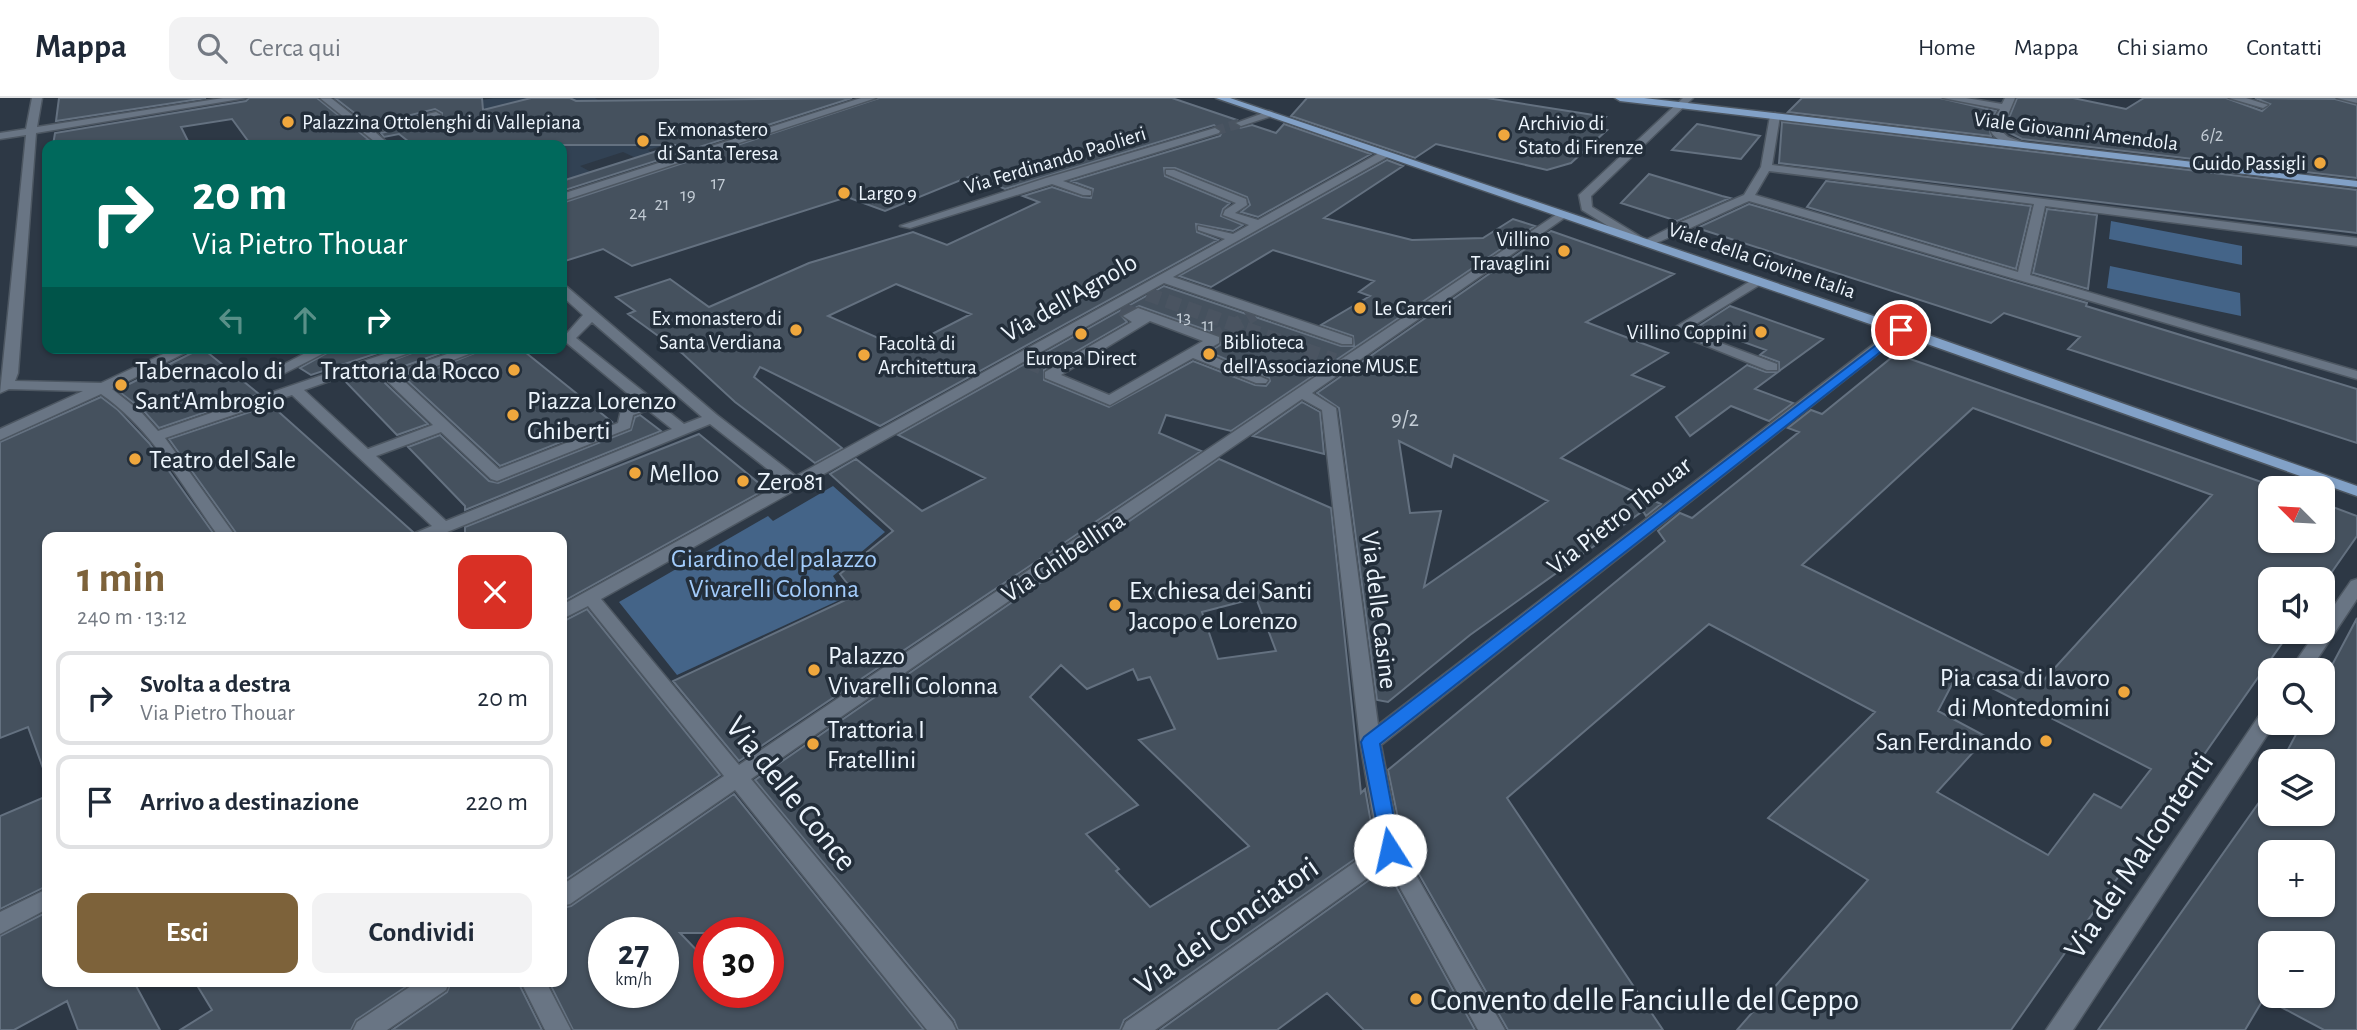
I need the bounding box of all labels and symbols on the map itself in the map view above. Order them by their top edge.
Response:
street label: Viale Giovanni Amendola [1972,109,2180,155]
place label: Palazzina Ottolenghi di Vallepiana [302,112,581,133]
place label: Archivio di Stato di Firenze [1518,113,1643,158]
marker: Palazzina Ottolenghi di Vallepiana [280,114,296,130]
place label: Ex monastero di Santa Teresa [657,119,779,164]
street label: Via Ferdinando Paolieri [962,123,1149,198]
house number: 6/2 [2200,126,2224,145]
marker: Archivio di Stato di Firenze [1496,127,1512,143]
marker: Ex monastero di Santa Teresa [635,133,651,149]
place label: Guido Passigli [2192,153,2306,174]
marker: Guido Passigli [2312,155,2328,171]
house number: 17 [711,174,725,193]
place label: Largo 9 [858,183,917,204]
marker: Largo 9 [836,185,852,201]
house number: 19 [680,186,696,205]
house number: 21 [654,195,670,214]
house number: 24 [629,204,647,223]
street label: Viale della Giovine Italia [1666,219,1858,302]
place label: Villino Travaglini [1470,229,1550,274]
marker: Villino Travaglini [1556,243,1572,259]
street label: Via dell'Agnolo [997,249,1142,347]
place label: Le Carceri [1374,298,1452,319]
marker: Le Carceri [1352,300,1368,316]
pin [1871,300,1931,360]
place label: Ex monastero di Santa Verdiana [651,308,782,353]
house number: 13 [1177,308,1191,327]
house number: 11 [1201,316,1215,335]
marker: Ex monastero di Santa Verdiana [788,322,804,338]
place label: Villino Coppini [1627,322,1747,343]
marker: Villino Coppini [1753,324,1769,340]
marker: Europa Direct [1073,326,1089,342]
place label: Biblioteca dell'Associazione MUS.E [1223,332,1418,377]
place label: Facoltà di Architettura [878,333,977,378]
marker: Biblioteca dell'Associazione MUS.E [1201,346,1217,362]
marker: Facoltà di Architettura [856,347,872,363]
place label: Europa Direct [1025,348,1137,369]
place label: Tabernacolo di Sant'Ambrogio [135,358,285,414]
place label: Trattoria da Rocco [320,358,500,384]
marker: Trattoria da Rocco [506,362,522,378]
marker: Tabernacolo di Sant'Ambrogio [113,377,129,393]
place label: Piazza Lorenzo Ghiberti [527,388,676,444]
marker: Piazza Lorenzo Ghiberti [505,407,521,423]
house number: 9/2 [1391,408,1419,431]
place label: Teatro del Sale [149,447,296,473]
marker: Teatro del Sale [127,451,143,467]
street label: Via Pietro Thouar [1543,451,1697,580]
place label: Melloo [649,461,719,487]
marker: Melloo [627,465,643,481]
place label: Zero81 [757,469,824,495]
marker: Zero81 [735,473,751,489]
north arrow [2258,476,2334,553]
street label: Via Ghibellina [997,506,1130,607]
street label: Via delle Casine [1356,530,1402,690]
park label: Giardino del palazzo Vivarelli Colonna [671,546,877,602]
place label: Ex chiesa dei Santi Jacopo e Lorenzo [1129,578,1312,634]
marker: Ex chiesa dei Santi Jacopo e Lorenzo [1107,597,1123,613]
place label: Palazzo Vivarelli Colonna [828,643,998,699]
marker: Palazzo Vivarelli Colonna [806,662,822,678]
place label: Pia casa di lavoro di Montedomini [1940,665,2110,721]
marker: Pia casa di lavoro di Montedomini [2116,684,2132,700]
street label: Via delle Conce [720,711,863,877]
place label: Trattoria I Fratellini [827,717,925,773]
place label: San Ferdinando [1876,729,2032,755]
marker: San Ferdinando [2038,733,2054,749]
marker: Trattoria I Fratellini [805,736,821,752]
street label: Via dei Malcontenti [2058,747,2219,964]
position arrow [1353,813,1427,887]
street label: Via dei Conciatori [1129,851,1324,1001]
speed limit sign: 30 [693,917,784,1008]
place label: Convento delle Fanciulle del Ceppo [1430,984,1859,1016]
marker: Convento delle Fanciulle del Ceppo [1408,991,1424,1007]

